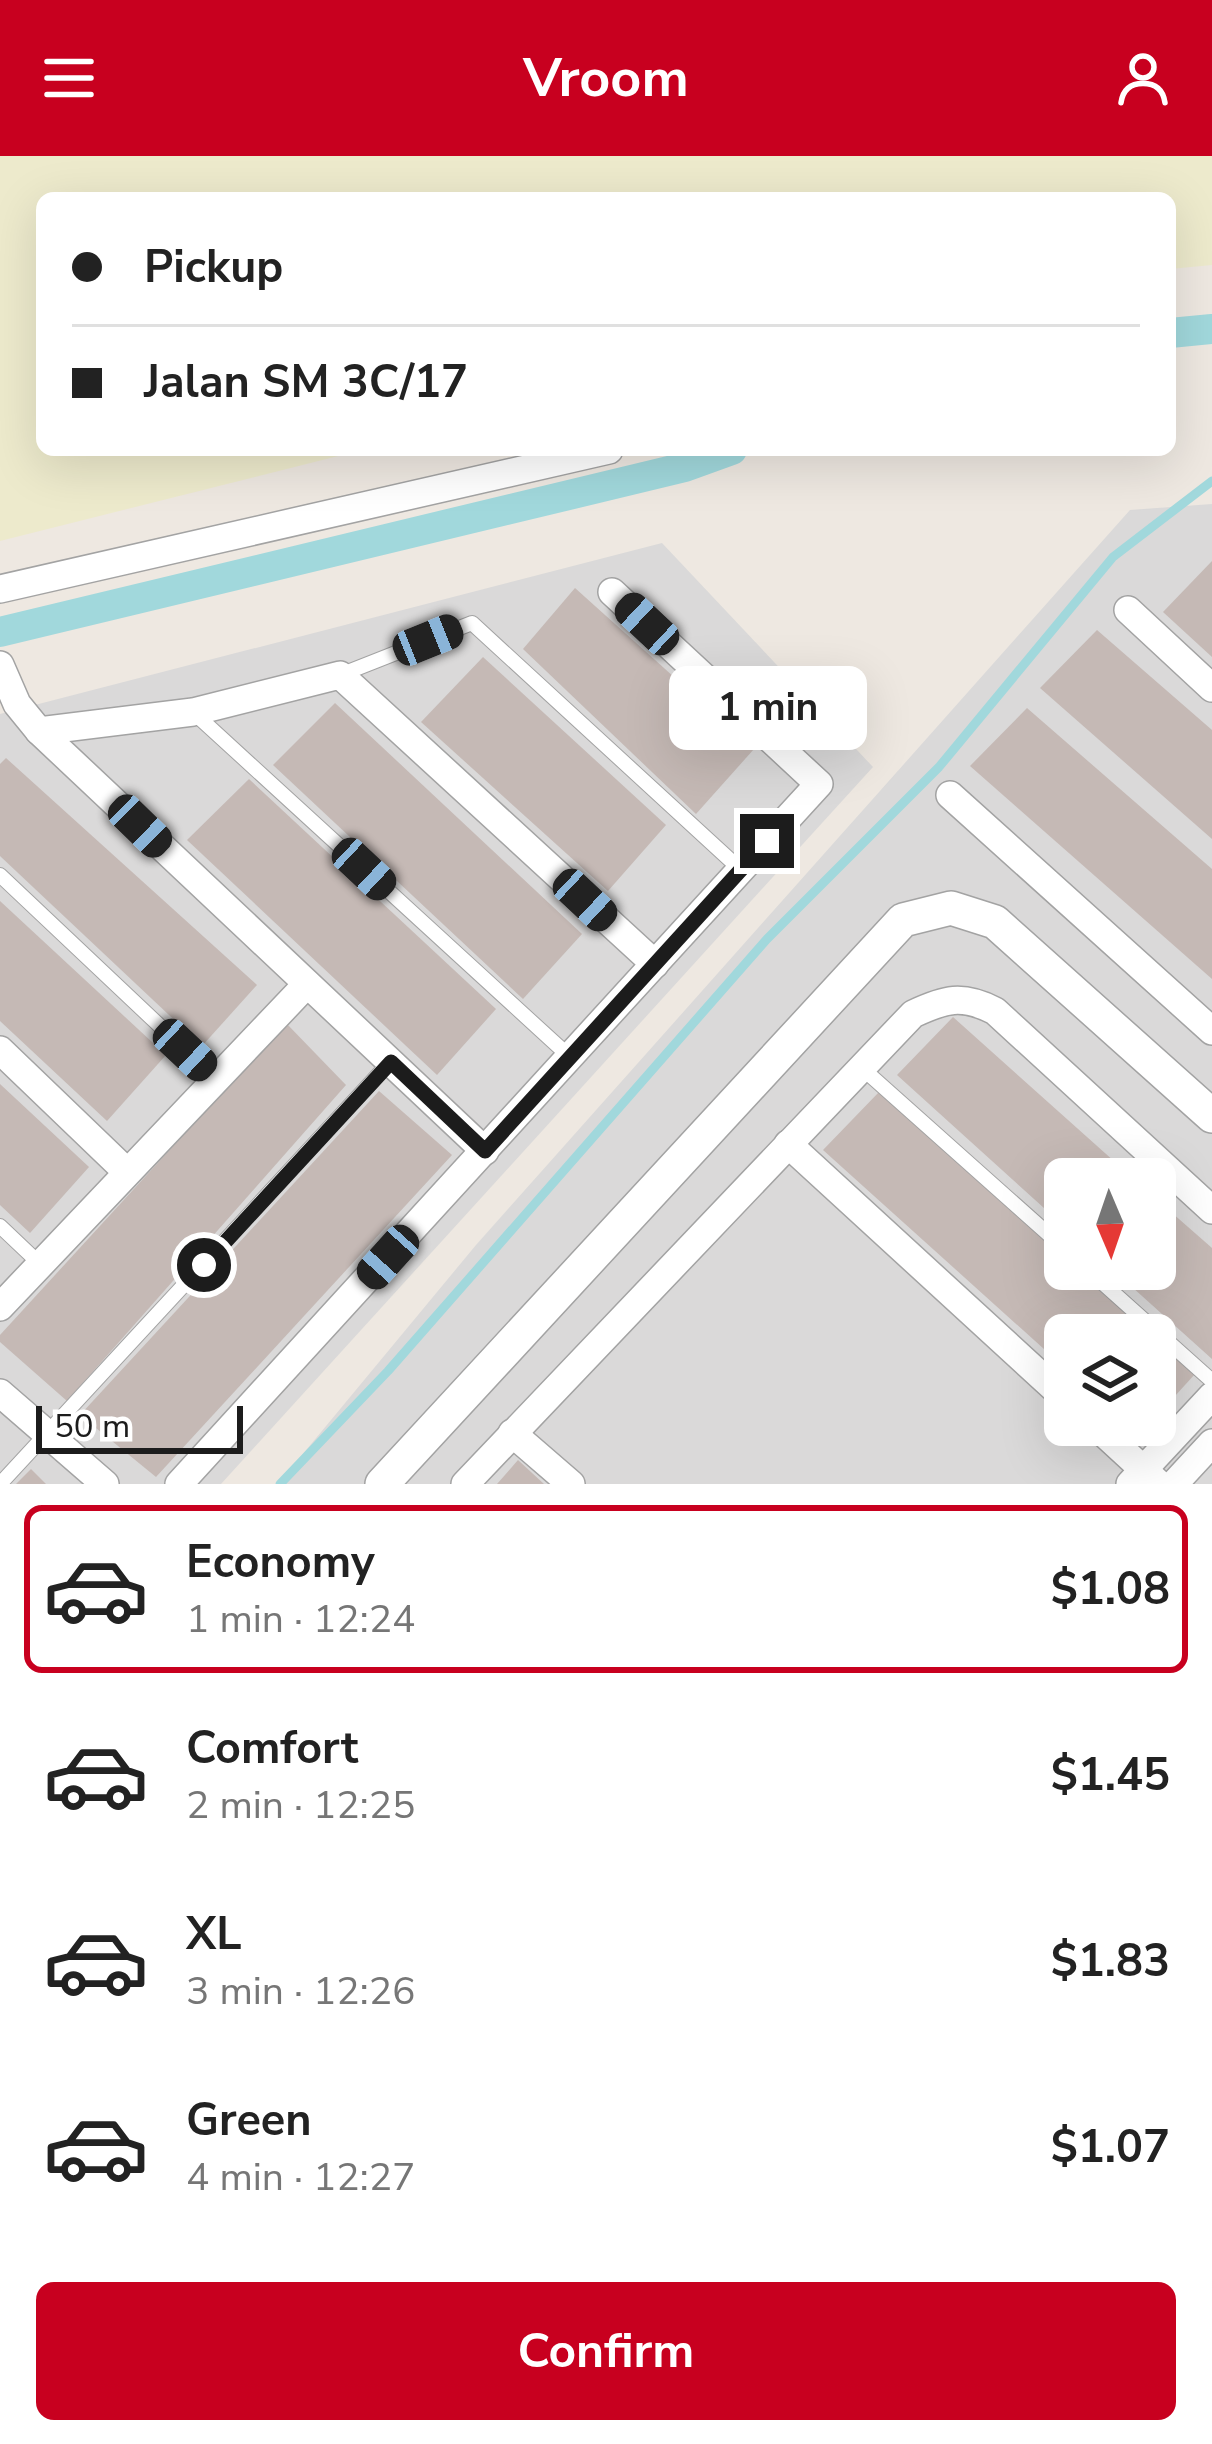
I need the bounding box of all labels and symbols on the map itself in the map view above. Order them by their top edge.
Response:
car [608,586,686,662]
car [388,610,468,670]
callout: 1 min [668,667,866,751]
car [102,788,178,864]
route end [740,814,794,868]
car [325,831,403,907]
car [546,862,624,938]
car [146,1012,224,1088]
north arrow [1044,1158,1176,1290]
car [351,1218,425,1296]
route start [177,1238,231,1292]
scale bar [36,1400,243,1453]

